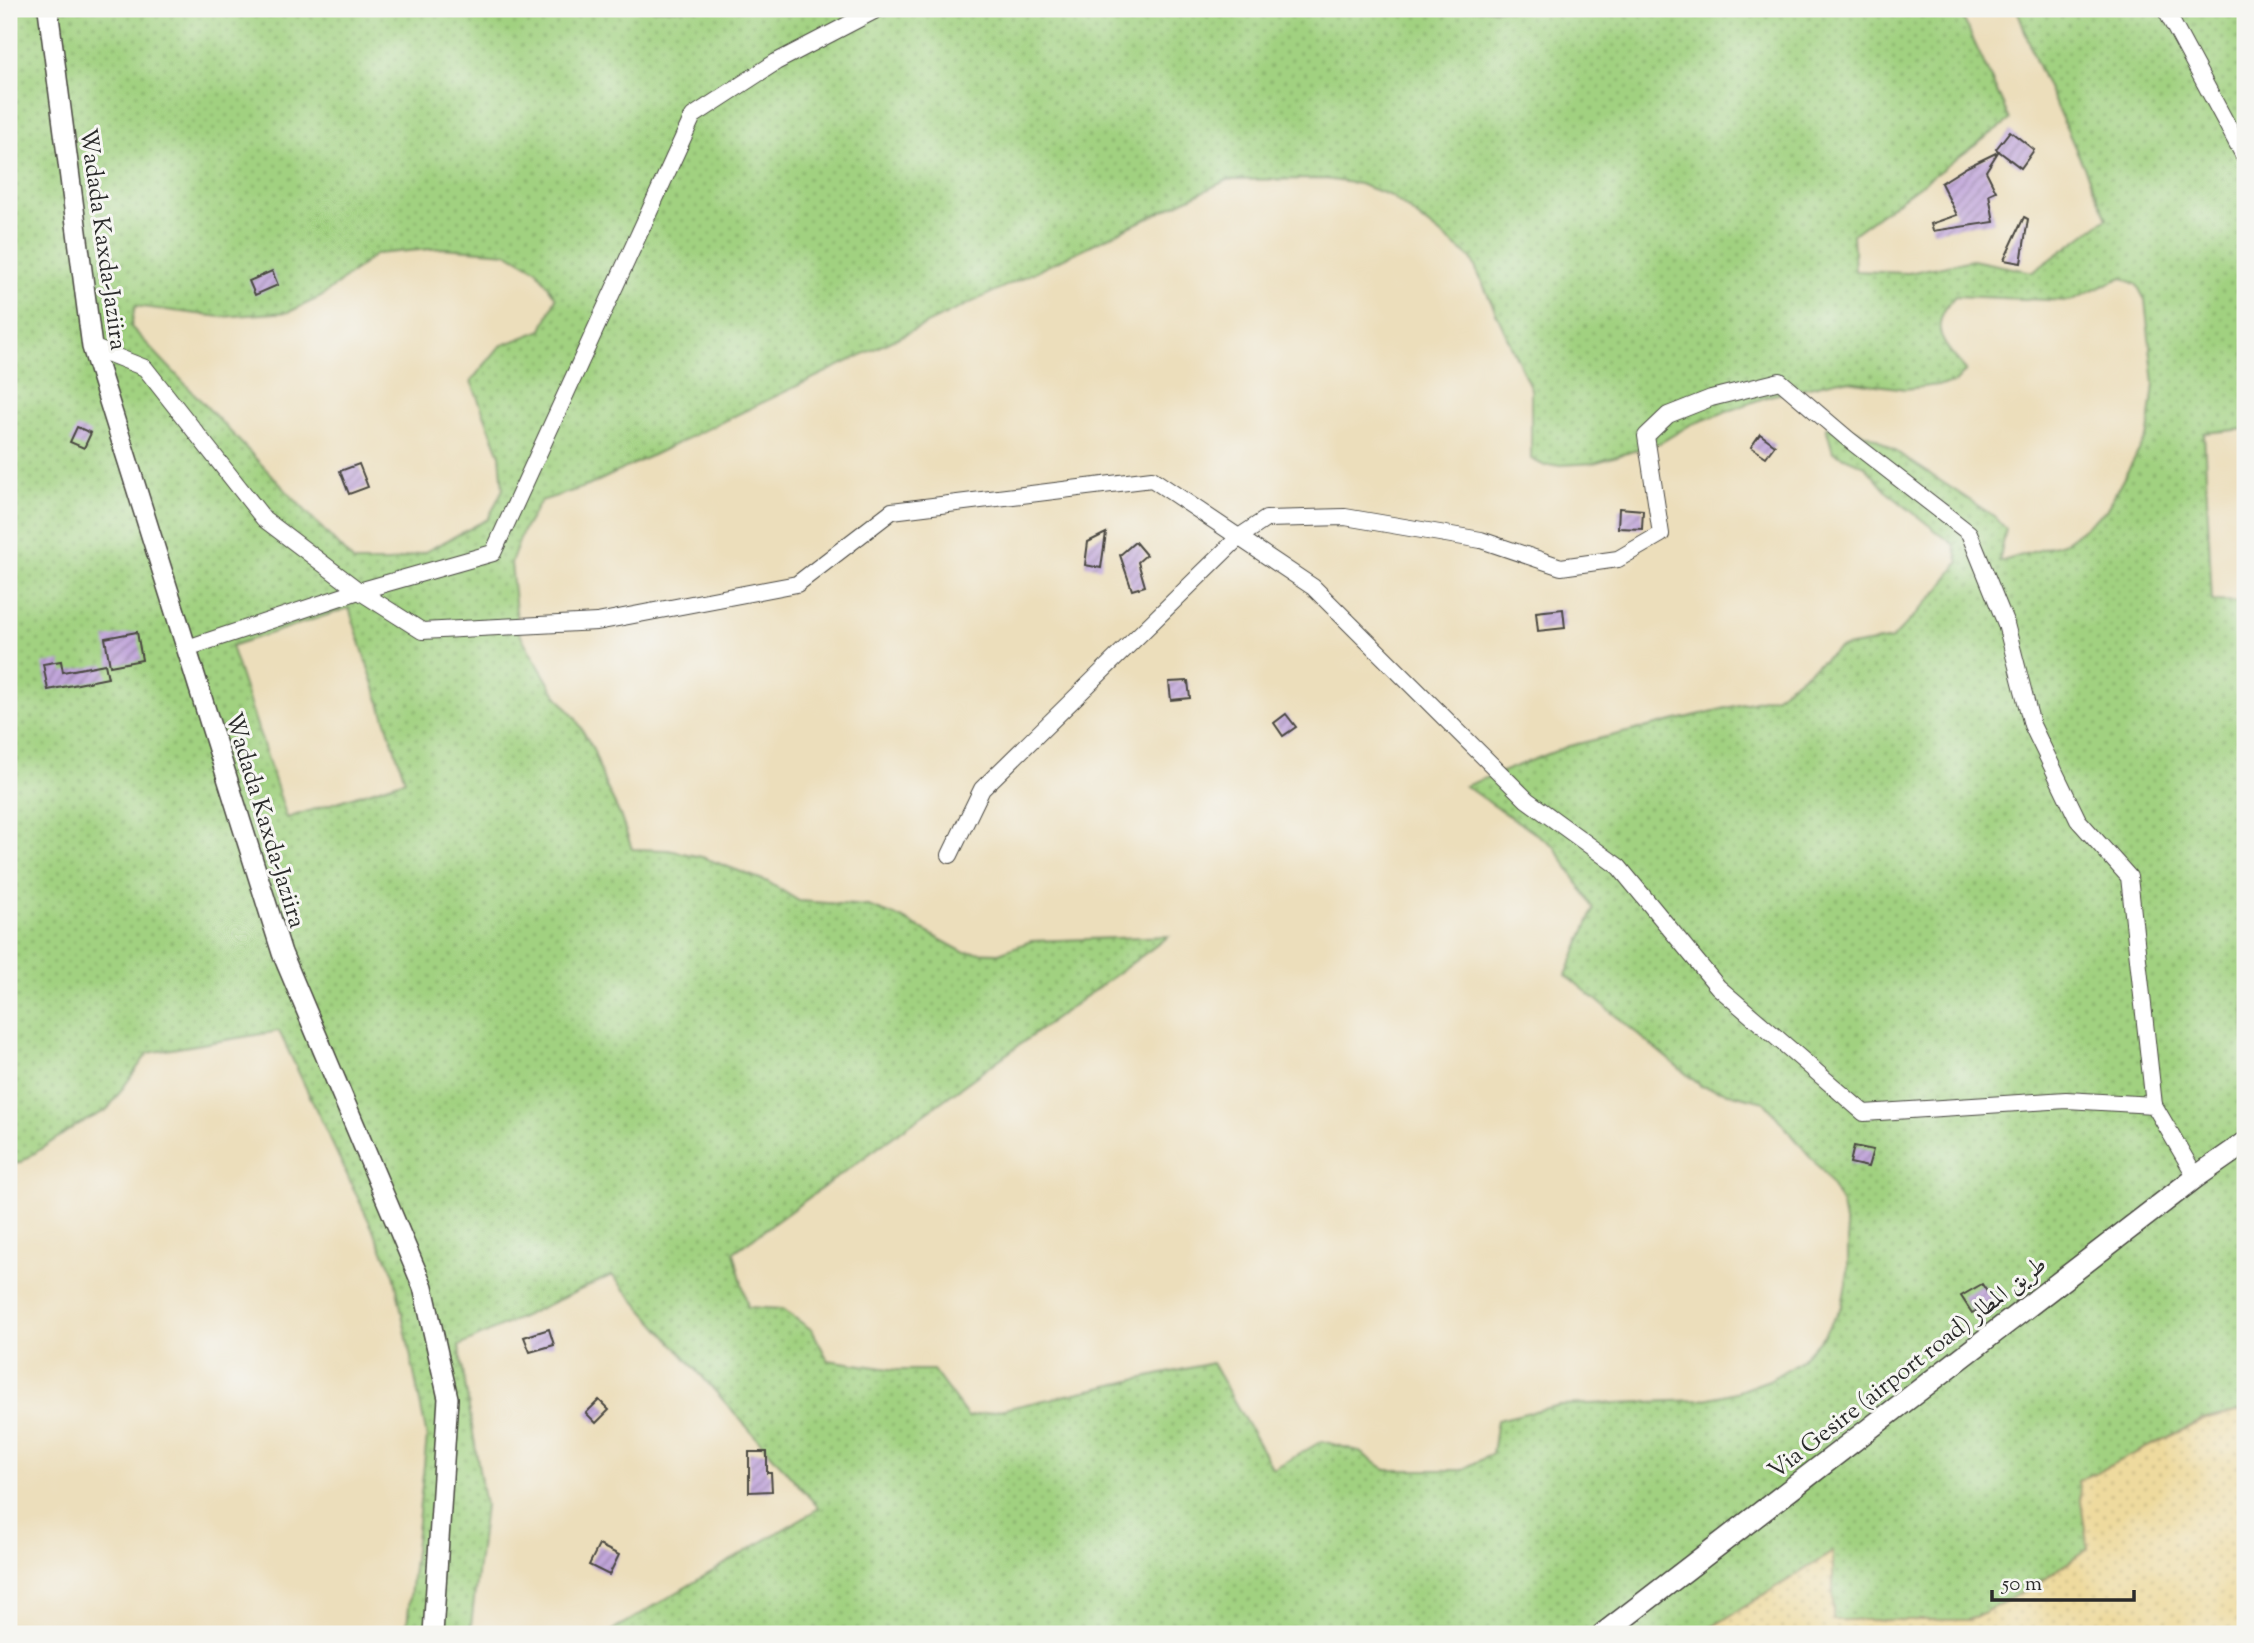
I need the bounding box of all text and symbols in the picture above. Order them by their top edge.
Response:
street label: Wadada Kaxda-Jaziira [70,126,134,352]
street label: Wadada Kaxda-Jaziira [215,709,313,933]
street label: Via Gesire (airport road) طريق المطار [1762,1249,2055,1488]
scale bar [1992,1559,2133,1603]
text: 50 m [2001,1570,2042,1600]

